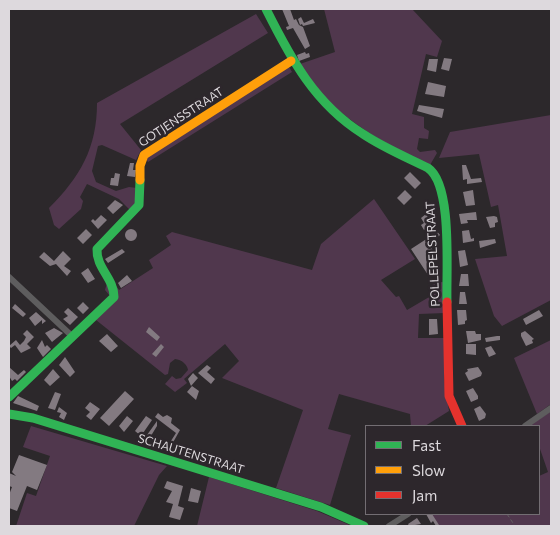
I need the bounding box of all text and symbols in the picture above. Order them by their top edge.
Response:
street label: GOTJENSSTRAAT [136,84,226,150]
street label: POLLEPELSTRAAT [423,201,443,307]
legend [365,425,540,515]
street label: SCHAUTENSTRAAT [136,431,246,477]
text: Fast [412,436,441,454]
text: Slow [412,461,445,479]
text: Jam [412,486,437,504]

